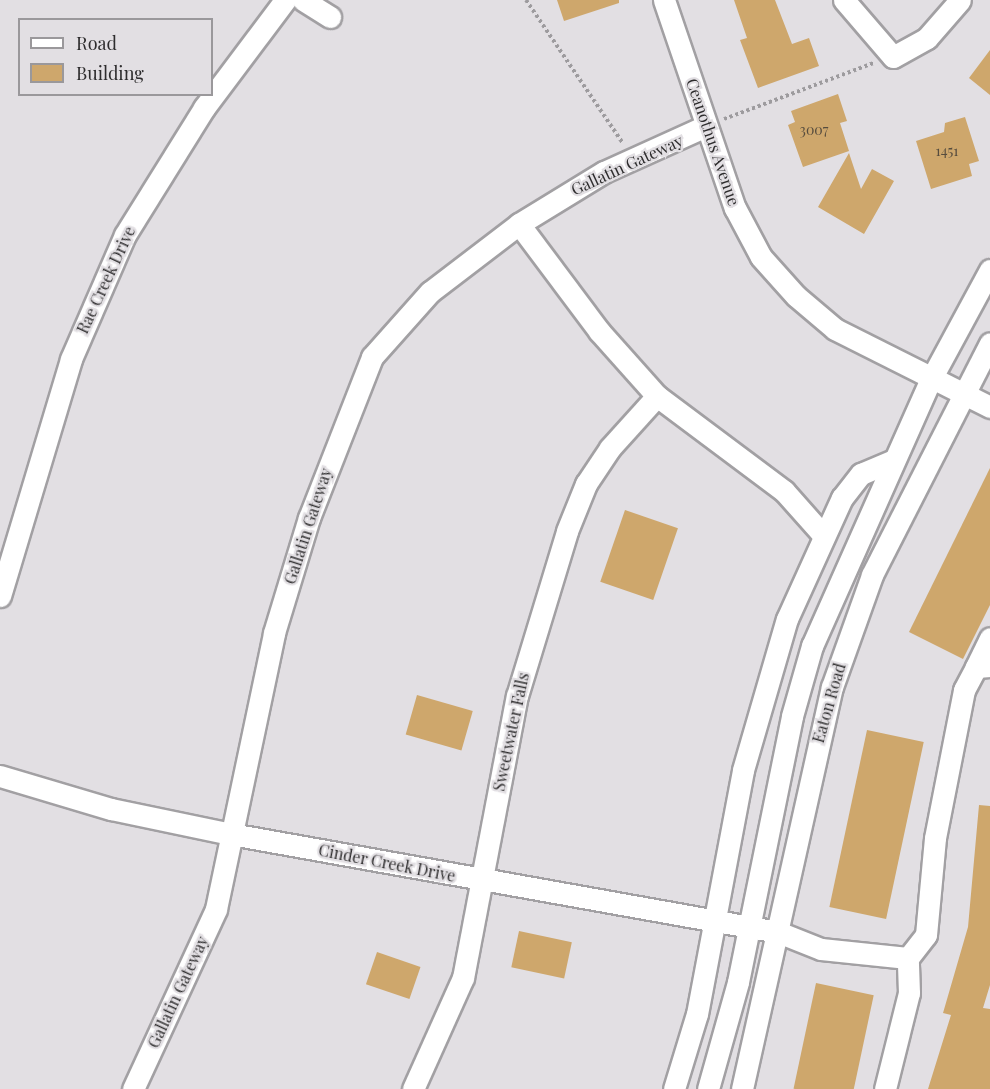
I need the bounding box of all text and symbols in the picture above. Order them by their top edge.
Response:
legend [18,18,213,96]
text: Road [76,31,117,55]
text: Building [76,61,144,85]
street label: Ceanothus Avenue [682,76,744,208]
house number: 3007 [800,122,828,138]
street label: Gallatin Gateway [568,131,686,199]
house number: 1451 [935,143,959,159]
street label: Rae Creek Drive [73,223,139,337]
street label: Gallatin Gateway [280,465,336,587]
street label: Eaton Road [808,661,850,745]
street label: Sweetwater Falls [489,671,533,793]
street label: Cinder Creek Drive [317,840,457,886]
street label: Gallatin Gateway [144,933,212,1051]

